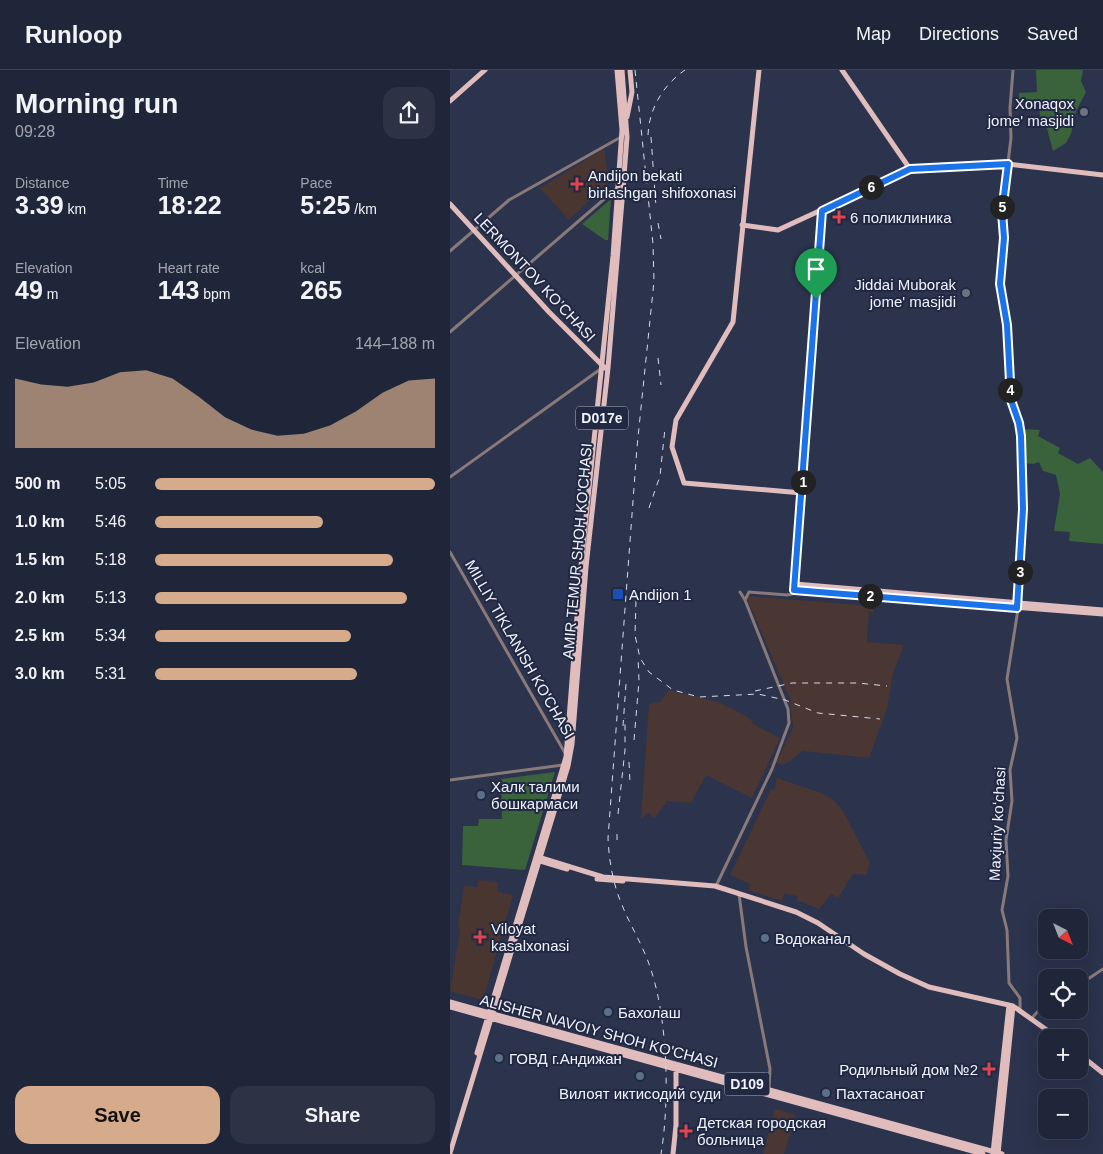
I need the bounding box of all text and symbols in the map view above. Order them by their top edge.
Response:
text: Runloop [25,21,122,48]
text: Map [856,24,891,44]
text: Directions [919,24,999,44]
text: Saved [1027,24,1078,44]
button: share [383,87,435,139]
text: Morning run [15,88,178,119]
place label: Xonaqox jome' masjidi [987,95,1074,129]
marker: Xonaqox jome' masjidi [1078,106,1090,118]
text: 09:28 [15,123,55,140]
place label: Аndijon bekati birlashgan shifoxonasi [588,167,736,201]
pin: 6 [858,174,884,200]
text: Distance [15,175,69,191]
text: Time [158,175,188,191]
text: Pace [300,175,332,191]
marker: Аndijon bekati birlashgan shifoxonasi [570,177,584,191]
text: 6 [868,179,875,195]
text: 3.39 [15,191,64,219]
text: 18:22 [158,191,222,219]
text: 5:25 [300,191,350,219]
pin: 5 [990,194,1014,220]
text: 5 [999,199,1006,215]
text: km [64,201,86,217]
text: /km [350,201,377,217]
street label: LERMONTOV KO’CHASI [471,209,599,345]
place label: 6 поликлиника [850,209,952,226]
marker: 6 поликлиника [832,210,846,224]
pin [795,248,837,299]
icon: arrive [802,255,830,283]
text: Elevation [15,260,73,276]
text: Heart rate [158,260,220,276]
text: kcal [300,260,325,276]
text: 49 [15,276,43,304]
text: 143 [158,276,199,304]
text: 265 [300,276,342,304]
place label: Jiddai Muborak jome' masjidi [854,276,957,310]
text: m [43,286,58,302]
text: bpm [199,286,231,302]
marker: Jiddai Muborak jome' masjidi [960,287,972,299]
text: Elevation [15,335,81,352]
text: 144–188 m [355,335,435,352]
pin: 4 [998,378,1022,402]
text: 4 [1007,382,1014,398]
road number: D017e [576,406,628,429]
street label: AMIR TEMUR SHOH KO'CHASI [559,442,595,660]
pin: 1 [790,470,816,494]
text: 1 [800,474,807,490]
text: 500 m [15,475,60,492]
text: 5:05 [95,475,126,492]
text: 1.0 km [15,513,65,530]
text: 5:46 [95,513,126,530]
text: 1.5 km [15,551,65,568]
text: 5:18 [95,551,126,568]
street label: MILLIY TIKLANISH KO'CHASI [462,557,578,741]
pin: 3 [1008,560,1032,584]
text: 3 [1017,564,1024,580]
pin: 2 [858,584,882,608]
place label: Andijon 1 [629,586,692,603]
marker: Andijon 1 [611,587,625,601]
text: 2 [867,588,874,604]
text: 2.0 km [15,589,65,606]
text: 5:13 [95,589,126,606]
text: 2.5 km [15,627,65,644]
text: 5:34 [95,627,126,644]
text: 3.0 km [15,665,65,682]
text: 5:31 [95,665,126,682]
street label: Maxjuriy koʻchasi [986,767,1008,881]
place label: Халк талими бошкармаси [491,778,580,812]
marker: Халк талими бошкармаси [475,789,487,801]
north arrow [1038,909,1088,959]
map controls [1038,909,1088,1139]
place label: Viloyat kasalxonasi [491,920,569,954]
marker: Viloyat kasalxonasi [473,930,487,944]
place label: Водоканал [775,930,851,947]
marker: Водоканал [759,932,771,944]
button: locate [1038,969,1088,1019]
street label: ALISHER NAVOIY SHOH KO'CHASI [478,991,720,1071]
place label: Бахолаш [618,1004,681,1021]
marker: Бахолаш [602,1006,614,1018]
button: + [1038,1029,1088,1079]
place label: ГОВД г.Андижан [509,1050,622,1067]
marker: ГОВД г.Андижан [493,1052,505,1064]
place label: Родильный дом №2 [839,1061,978,1078]
marker: Родильный дом №2 [982,1062,996,1076]
marker: Вилоят иктисодий суди [634,1070,646,1082]
road number: D109 [724,1072,770,1096]
place label: Вилоят иктисодий суди [559,1085,721,1102]
place label: Пахтасаноат [836,1085,925,1102]
button: Save [15,1086,220,1144]
button: Share [230,1086,435,1144]
marker: Пахтасаноат [820,1087,832,1099]
button: − [1038,1089,1088,1139]
place label: Детская городская больница [697,1114,826,1148]
marker: Детская городская больница [679,1124,693,1138]

